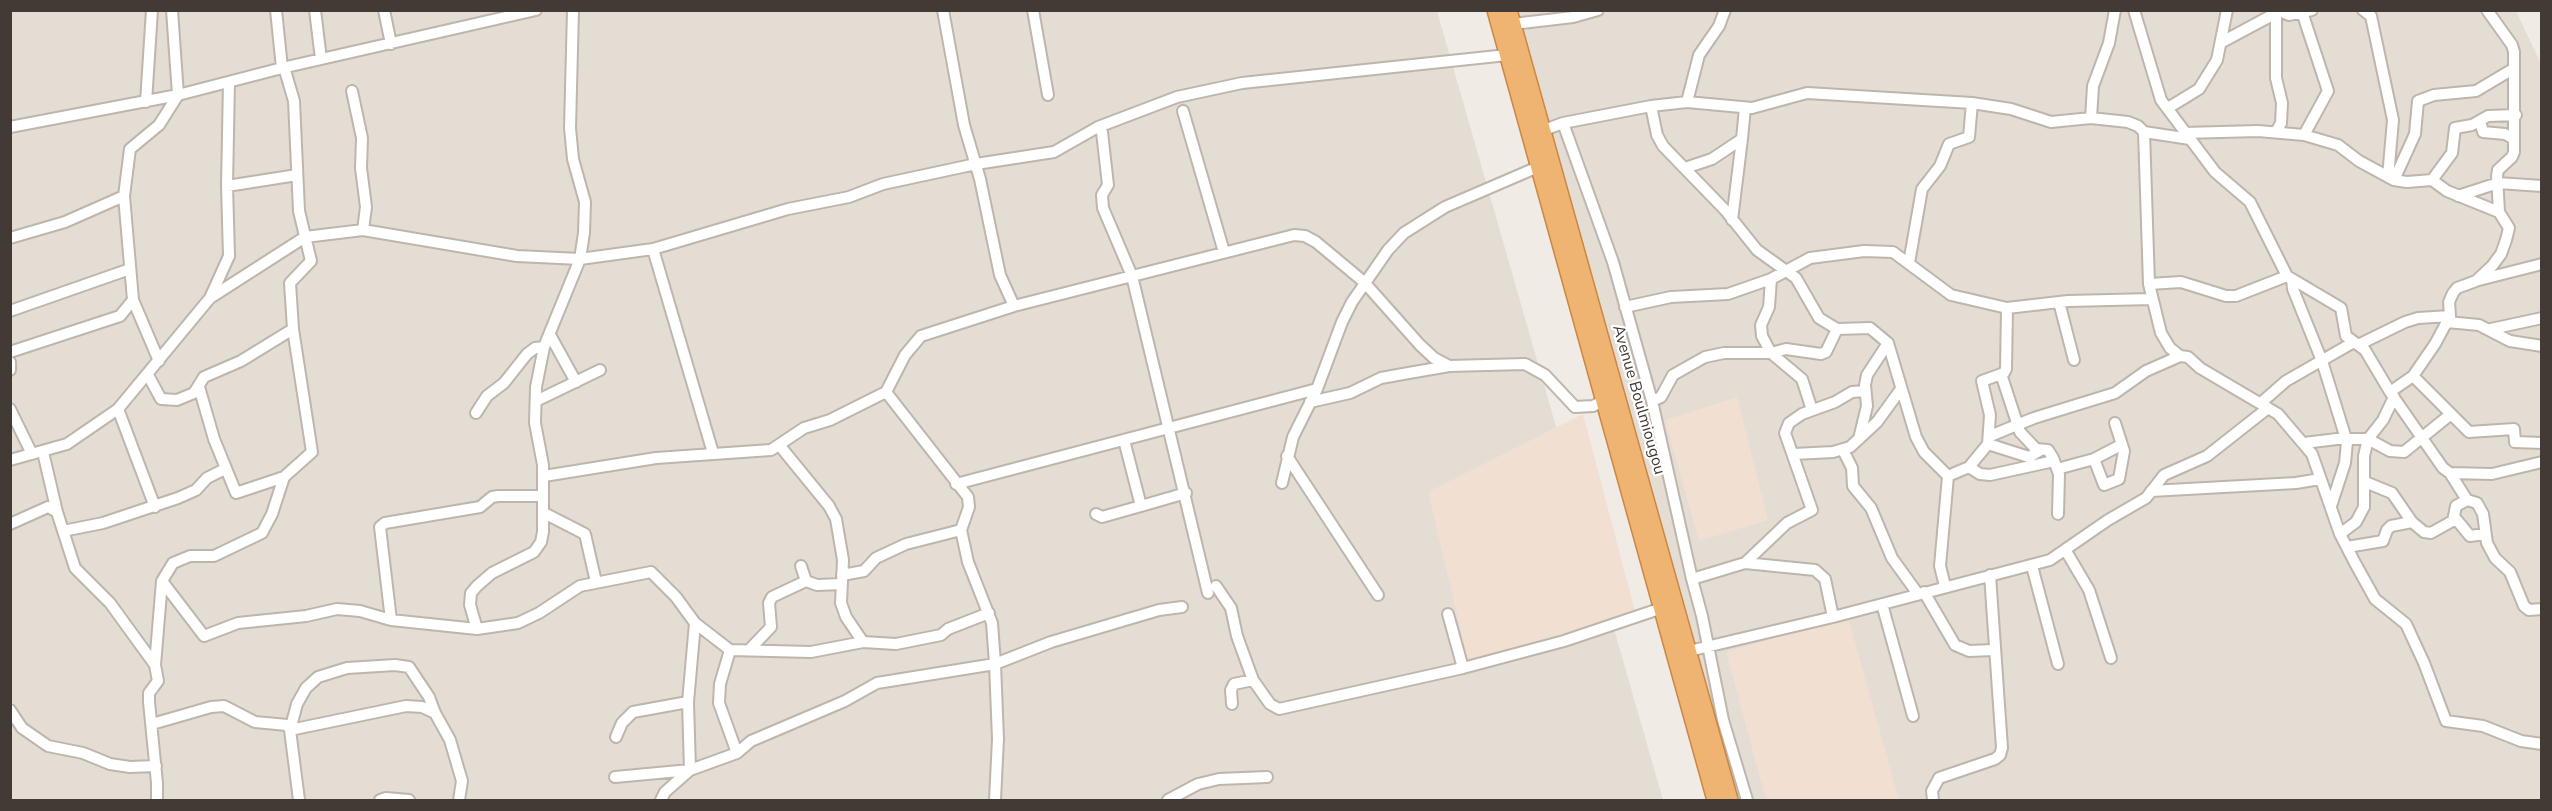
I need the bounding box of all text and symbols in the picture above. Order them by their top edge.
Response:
street label: Avenue Boulmiougou [1607,323,1669,477]

